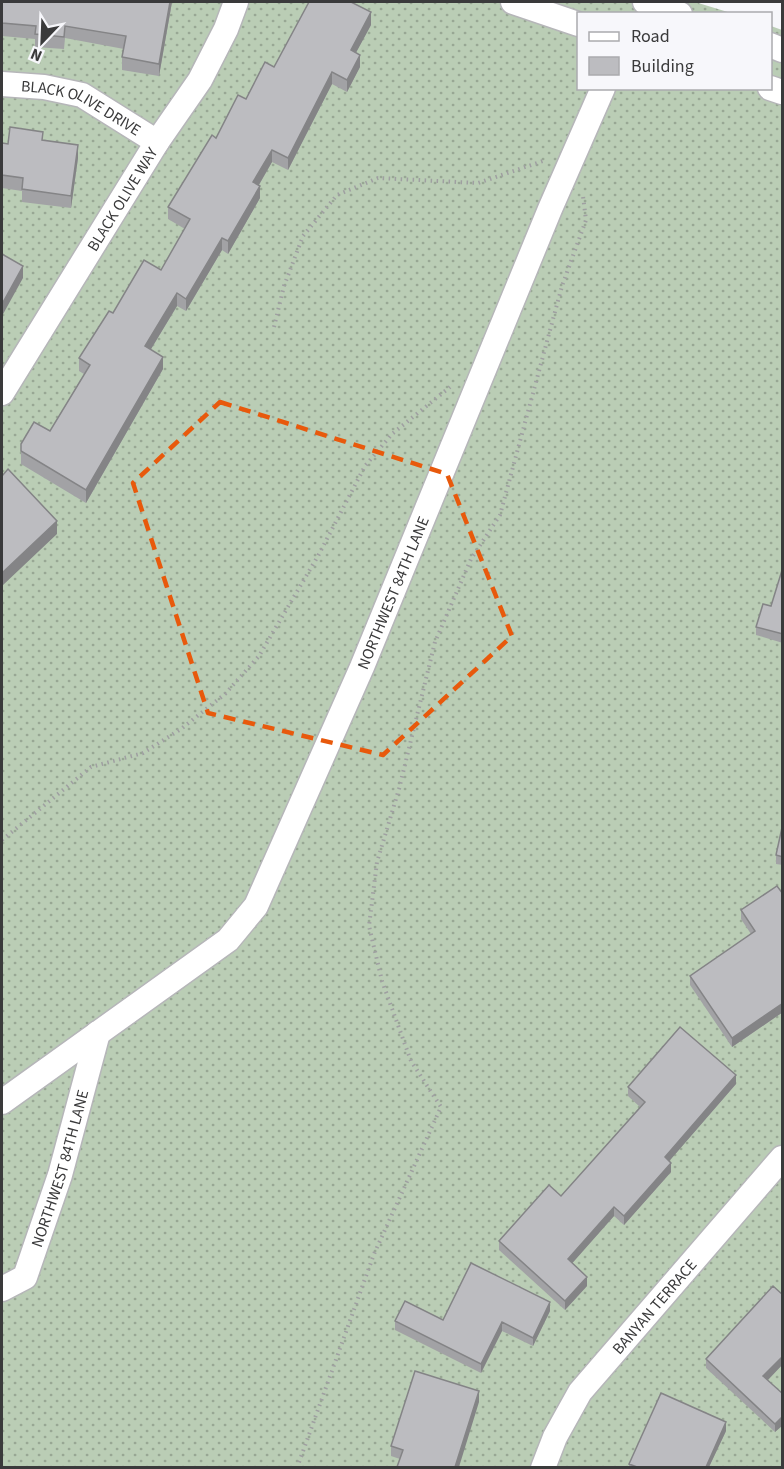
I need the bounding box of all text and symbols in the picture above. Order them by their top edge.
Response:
north arrow [12,12,72,72]
legend [577,12,772,90]
text: Road [631,24,670,49]
text: N [27,43,46,67]
text: Building [631,54,694,79]
street label: BLACK OLIVE DRIVE [20,75,145,141]
street label: BLACK OLIVE WAY [82,143,163,256]
street label: NORTHWEST 84TH LANE [352,513,435,673]
street label: NORTHWEST 84TH LANE [26,1087,94,1250]
street label: BANYAN TERRACE [607,1255,702,1359]

